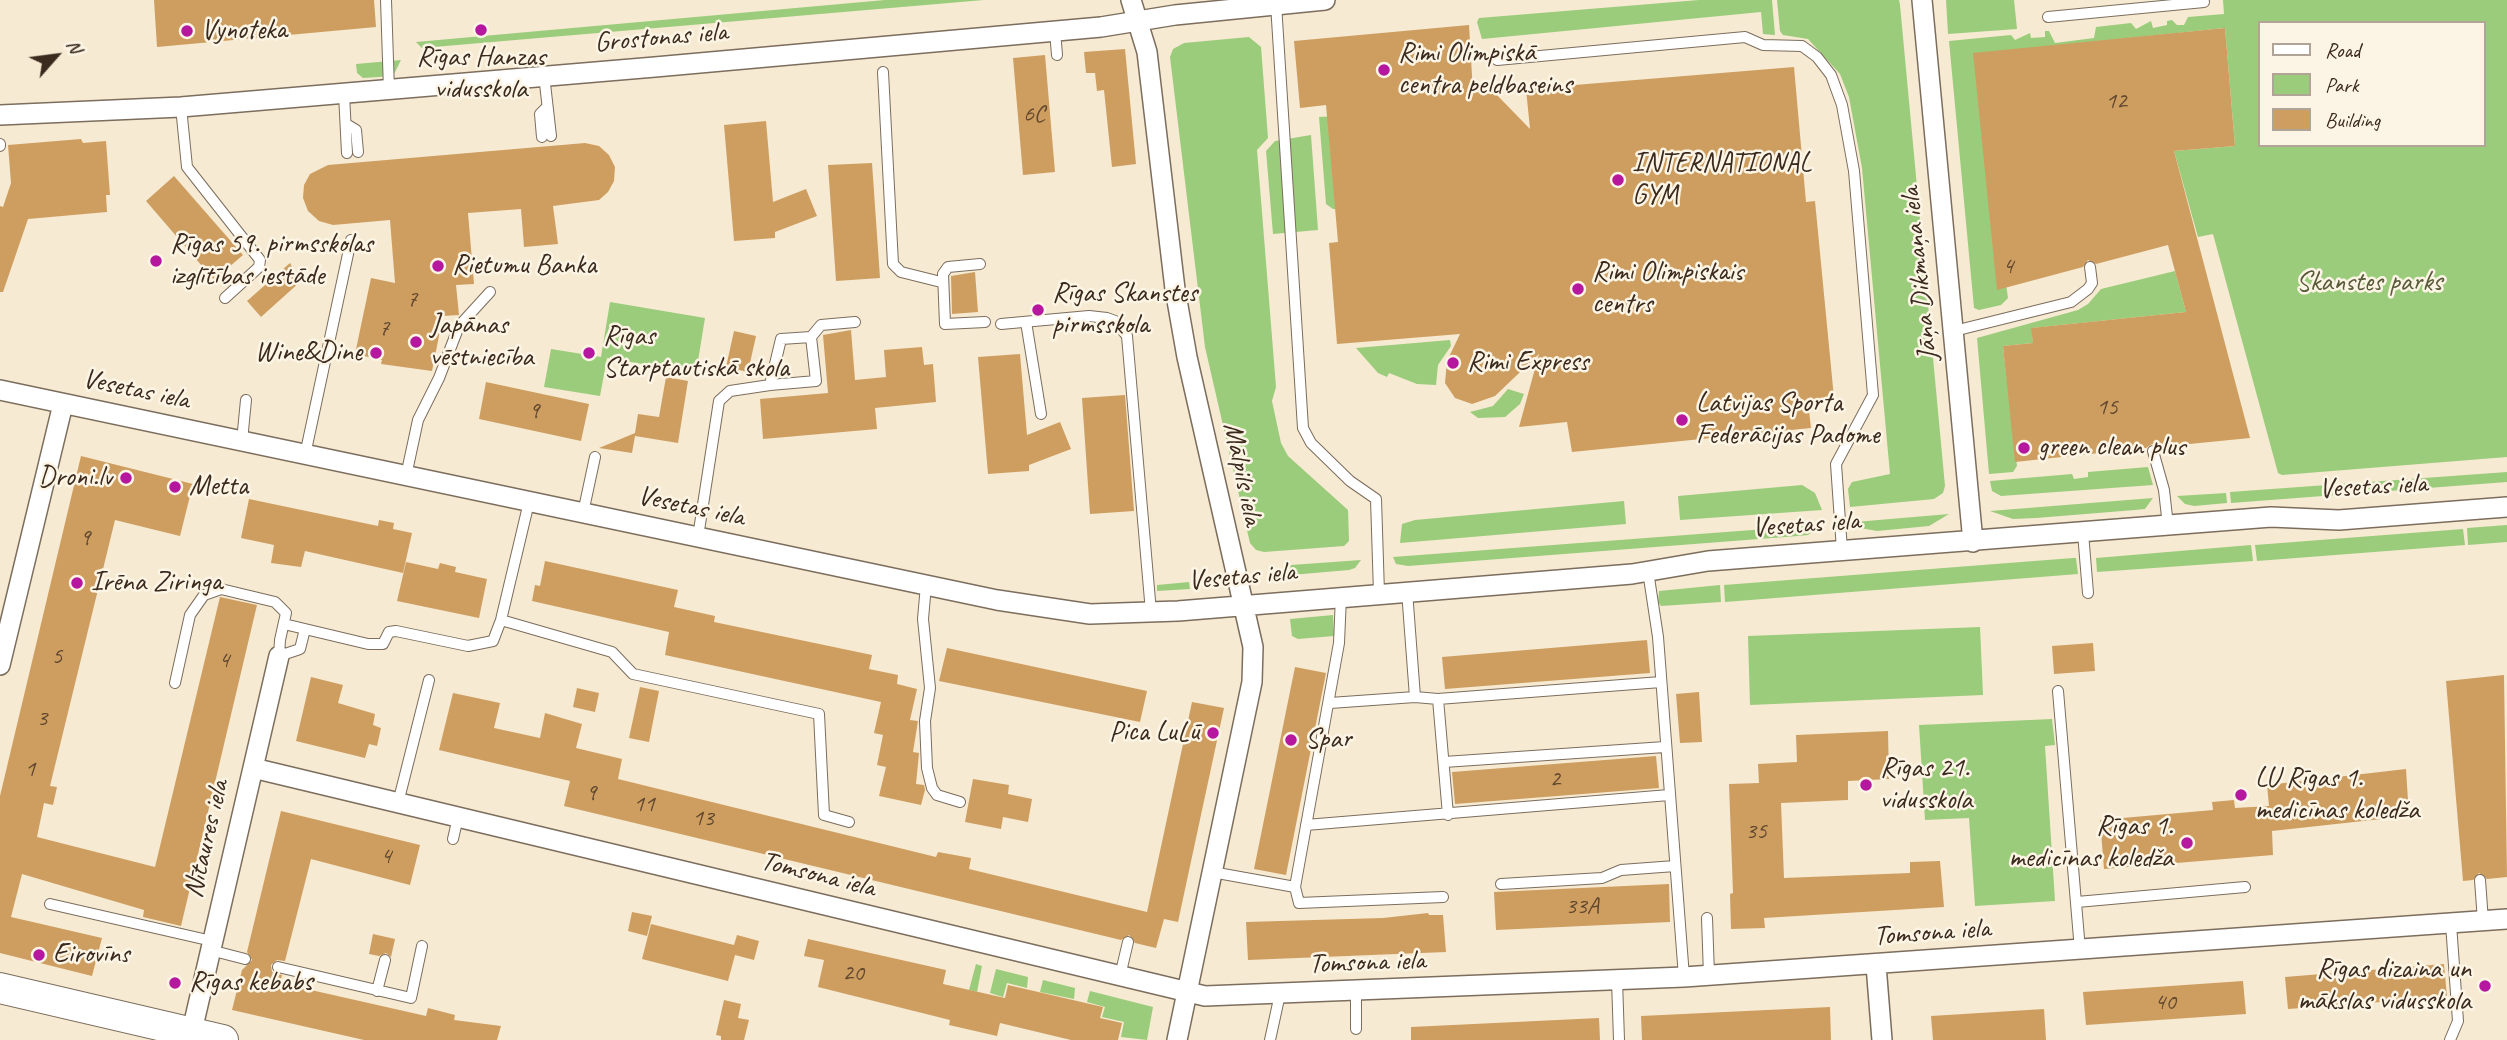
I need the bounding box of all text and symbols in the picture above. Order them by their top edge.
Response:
place label: Vynoteka [201,14,287,48]
street label: Grostonas iela [593,15,729,61]
north arrow [21,21,91,91]
legend [2258,21,2486,147]
marker: Rīgas Hanzas vidusskola [473,22,489,38]
marker: Vynoteka [179,23,195,39]
text: N [61,35,88,57]
place label: Rimi Olimpiskā centra peldbaseins [1398,37,1572,103]
text: Road [2325,37,2360,63]
place label: Rīgas Hanzas vidusskola [417,41,545,107]
marker: Rimi Olimpiskā centra peldbaseins [1376,62,1392,78]
text: Park [2325,72,2358,98]
house number: 12 [2105,88,2127,116]
house number: 6C [1023,101,1045,129]
text: Building [2325,107,2380,133]
place label: INTERNATIONAL GYM [1632,147,1811,213]
marker: INTERNATIONAL GYM [1610,172,1626,188]
street label: Jāņa Dikmaņa iela [1894,185,1946,363]
place label: Rīgas 59. pirmsskolas izglītības iestāde [170,228,373,294]
place label: Rietumu Banka [452,249,596,283]
marker: Rīgas 59. pirmsskolas izglītības iestāde [148,253,164,269]
house number: 4 [2003,253,2013,281]
place label: Rimi Olimpiskais centrs [1592,256,1743,322]
marker: Rietumu Banka [430,258,446,274]
park label: Skanstes parks [2296,266,2442,300]
place label: Rīgas Skanstes pirmsskola [1052,277,1197,343]
marker: Rimi Olimpiskais centrs [1570,281,1586,297]
house number: 7 [407,286,417,314]
marker: Rīgas Skanstes pirmsskola [1030,302,1046,318]
place label: Japānas vēstniecība [430,309,533,375]
house number: 7 [379,315,389,343]
place label: Rīgas Starptautiskā skola [603,320,789,386]
marker: Japānas vēstniecība [408,334,424,350]
place label: Wine&Dine [255,336,362,370]
marker: Wine&Dine [368,345,384,361]
marker: Rīgas Starptautiskā skola [581,345,597,361]
place label: Rimi Express [1467,346,1589,380]
marker: Rimi Express [1445,355,1461,371]
street label: Vesetas iela [80,362,192,418]
place label: Latvijas Sporta Federācijas Padome [1696,387,1879,453]
house number: 15 [2096,394,2118,422]
house number: 9 [529,398,539,426]
marker: Latvijas Sporta Federācijas Padome [1674,412,1690,428]
street label: Mālpils iela [1215,419,1269,529]
place label: green clean plus [2038,431,2185,465]
marker: green clean plus [2016,440,2032,456]
place label: Droni.lv [38,461,112,495]
street label: Vesetas iela [2318,467,2428,507]
marker: Droni.lv [118,470,134,486]
place label: Metta [189,470,248,504]
marker: Metta [167,479,183,495]
street label: Vesetas iela [635,479,747,535]
street label: Vesetas iela [1751,504,1861,546]
house number: 9 [80,525,90,553]
street label: Vesetas iela [1187,556,1297,598]
place label: Irēna Ziringa [91,566,222,600]
marker: Irēna Ziringa [69,575,85,591]
house number: 5 [52,643,62,671]
house number: 4 [219,647,229,675]
house number: 3 [37,705,47,733]
place label: Pica LuLū [1109,716,1199,750]
place label: Spar [1305,723,1352,757]
marker: Pica LuLū [1205,725,1221,741]
marker: Spar [1283,732,1299,748]
place label: Rīgas 21. vidusskola [1880,752,1972,818]
house number: 1 [25,756,35,784]
place label: LU Rīgas 1. medicīnas koledža [2255,762,2419,828]
house number: 2 [1550,766,1560,794]
street label: Nītaures iela [177,777,237,901]
marker: Rīgas 21. vidusskola [1858,777,1874,793]
house number: 9 [586,780,596,808]
marker: LU Rīgas 1. medicīnas koledža [2233,787,2249,803]
house number: 11 [633,791,655,819]
house number: 13 [692,805,714,833]
place label: Rīgas 1. medicīnas koledža [2009,810,2173,876]
house number: 35 [1745,818,1767,846]
marker: Rīgas 1. medicīnas koledža [2179,835,2195,851]
house number: 4 [381,843,391,871]
street label: Tomsona iela [757,845,879,905]
house number: 33A [1565,893,1599,921]
street label: Tomsona iela [1873,912,1991,954]
place label: Eirovīns [53,938,130,972]
street label: Tomsona iela [1308,944,1426,982]
marker: Eirovīns [31,947,47,963]
place label: Rīgas dizaina un mākslas vidusskola [2298,953,2471,1019]
house number: 20 [842,960,864,988]
place label: Rīgas kebabs [189,966,313,1000]
marker: Rīgas kebabs [167,975,183,991]
marker: Rīgas dizaina un mākslas vidusskola [2477,978,2493,994]
house number: 40 [2154,989,2176,1017]

